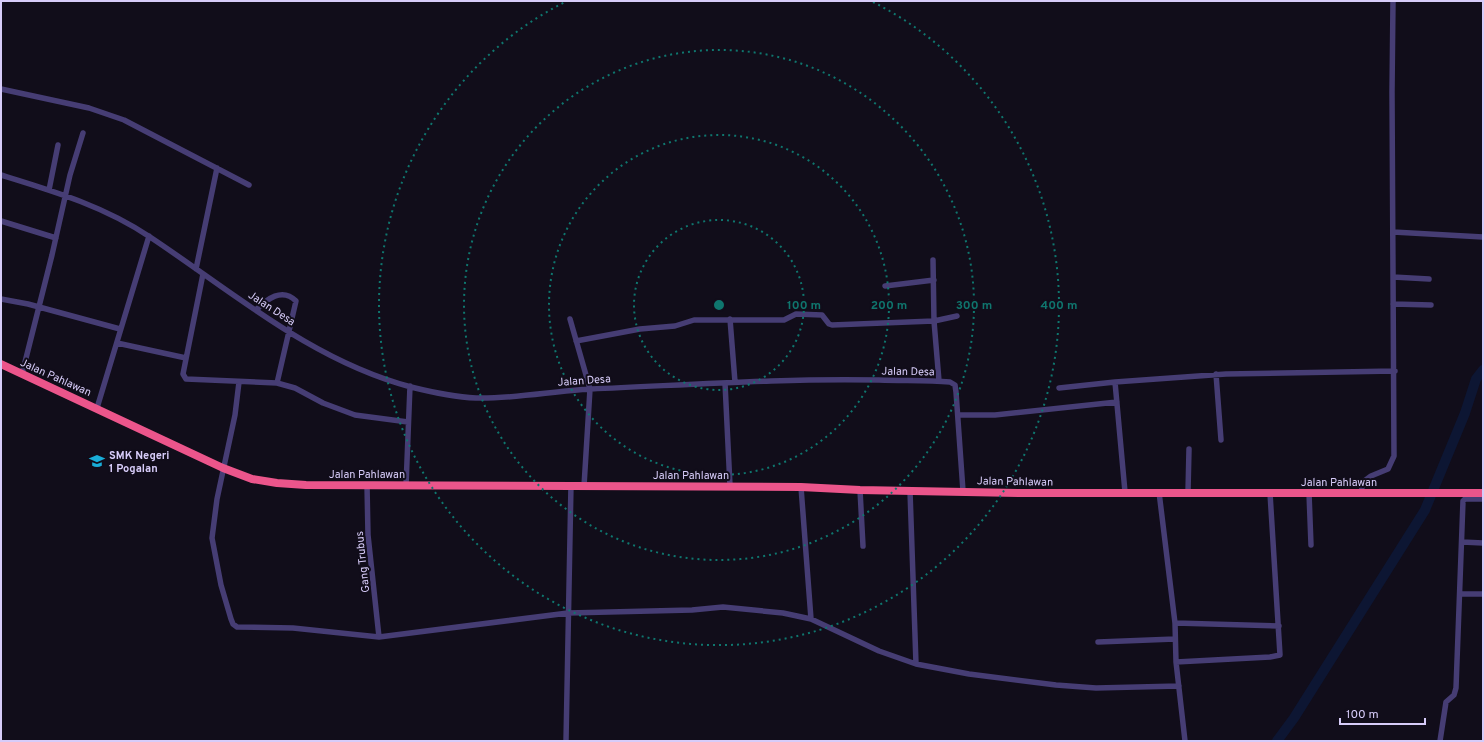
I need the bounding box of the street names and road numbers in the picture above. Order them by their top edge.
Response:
street label: Jalan Desa [245,288,298,329]
street label: Jalan Pahlawan [18,356,93,400]
street label: Jalan Desa [881,365,935,379]
street label: Jalan Desa [557,372,611,390]
street label: Jalan Pahlawan [329,468,405,482]
street label: Jalan Pahlawan [653,469,729,483]
street label: Jalan Pahlawan [977,474,1053,490]
street label: Jalan Pahlawan [1301,476,1377,490]
street label: Gang Trubus [353,531,373,593]

